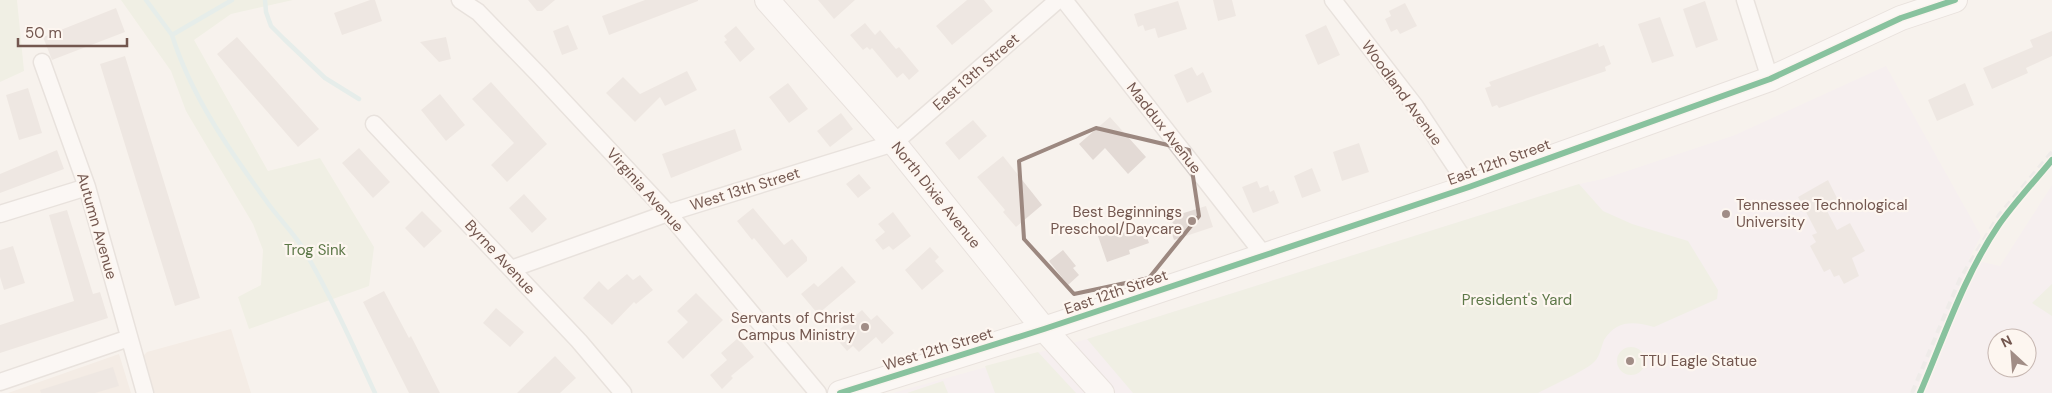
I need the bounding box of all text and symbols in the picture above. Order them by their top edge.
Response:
scale bar [18,15,126,47]
text: 50 m [25,23,62,43]
street label: East 13th Street [929,29,1023,115]
street label: Woodland Avenue [1357,36,1447,150]
street label: Maddux Avenue [1122,78,1206,178]
street label: East 12th Street [1445,134,1553,190]
street label: North Dixie Avenue [887,138,985,252]
street label: Virginia Avenue [602,144,688,236]
street label: West 13th Street [688,163,802,215]
street label: Autumn Avenue [72,170,122,282]
place label: Tennessee Technological University [1736,195,1908,232]
place label: Best Beginnings Preschool/Daycare [1050,202,1182,239]
marker: Tennessee Technological University [1720,208,1732,220]
street label: Byrne Avenue [460,215,540,299]
marker: Best Beginnings Preschool/Daycare [1186,215,1198,227]
park label: Trog Sink [284,240,347,260]
street label: East 12th Street [1062,265,1170,319]
park label: President's Yard [1462,290,1572,310]
place label: Servants of Christ Campus Ministry [731,308,856,345]
marker: Servants of Christ Campus Ministry [859,321,871,333]
street label: West 12th Street [881,323,995,375]
north arrow [1987,328,2037,378]
text: N [1998,331,2015,352]
place label: TTU Eagle Statue [1640,351,1757,371]
marker: TTU Eagle Statue [1624,355,1636,367]

